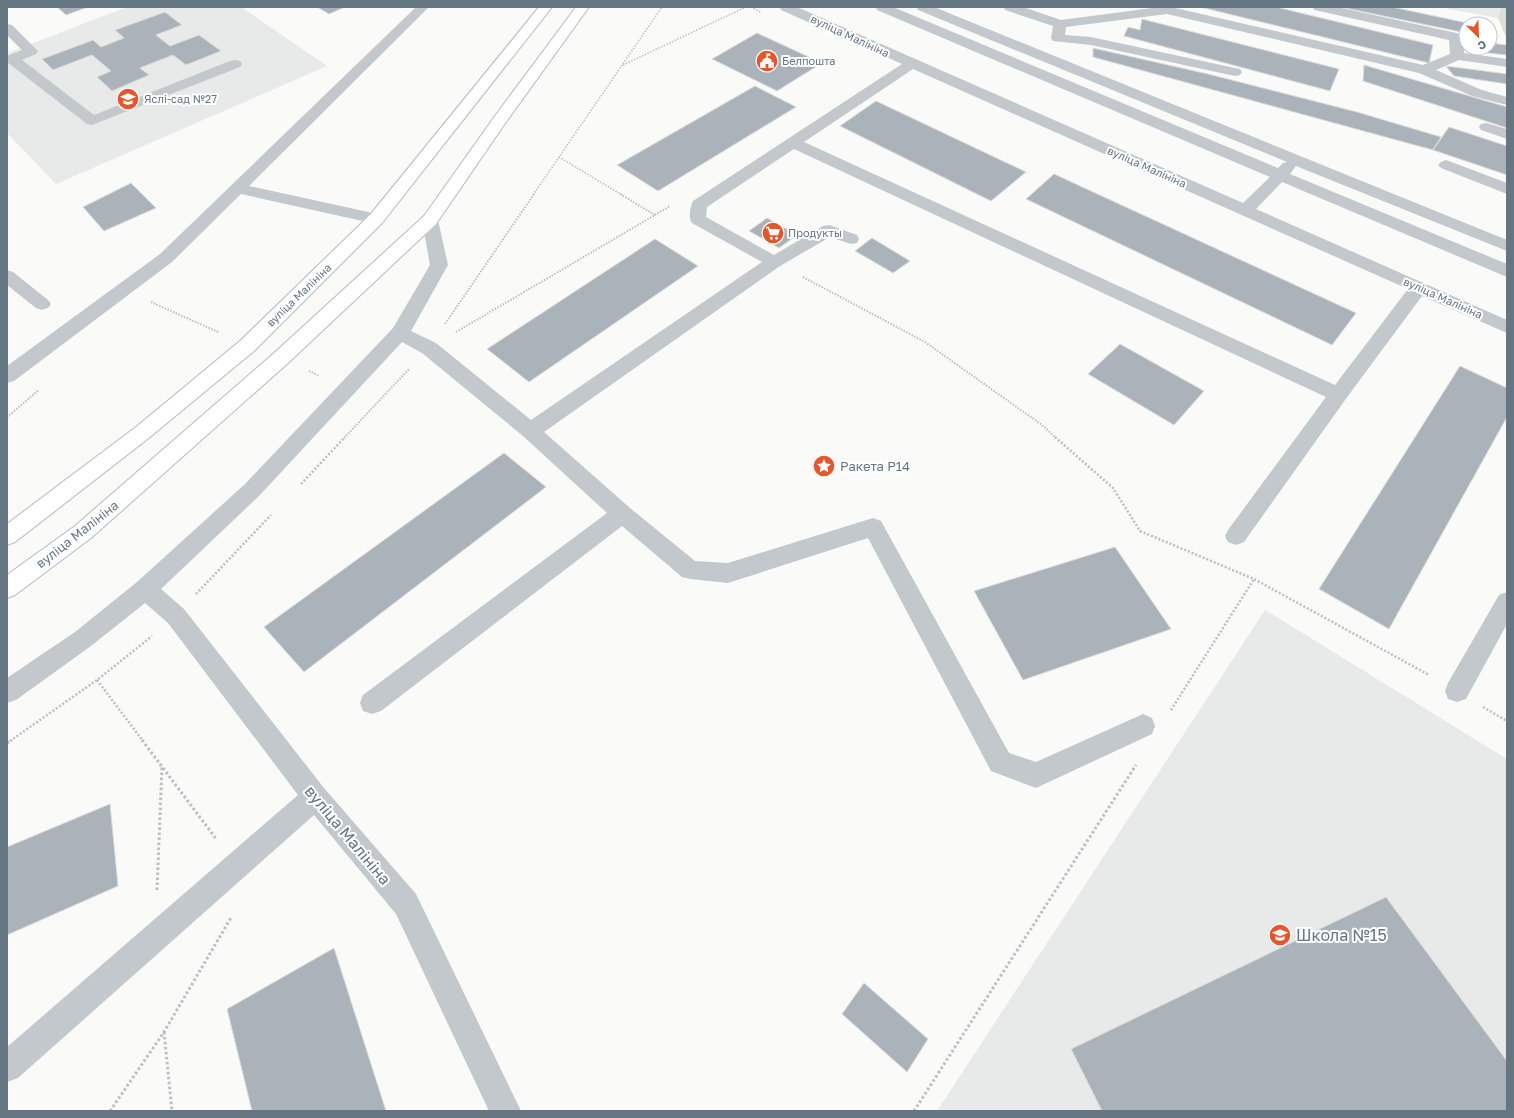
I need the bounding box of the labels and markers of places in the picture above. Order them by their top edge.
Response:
public building icon: Белпошта [754,48,780,74]
place label: Белпошта [782,54,836,67]
school or university icon: Яслі-сад №27 [115,86,141,112]
place label: Яслі-сад №27 [144,92,217,105]
supermarket icon: Продукты [760,220,786,246]
place label: Продукты [788,226,842,239]
place icon: Ракета Р14 [811,453,837,479]
place label: Ракета Р14 [840,458,910,474]
school or university icon: Школа №15 [1267,922,1293,948]
place label: Школа №15 [1296,925,1387,945]

